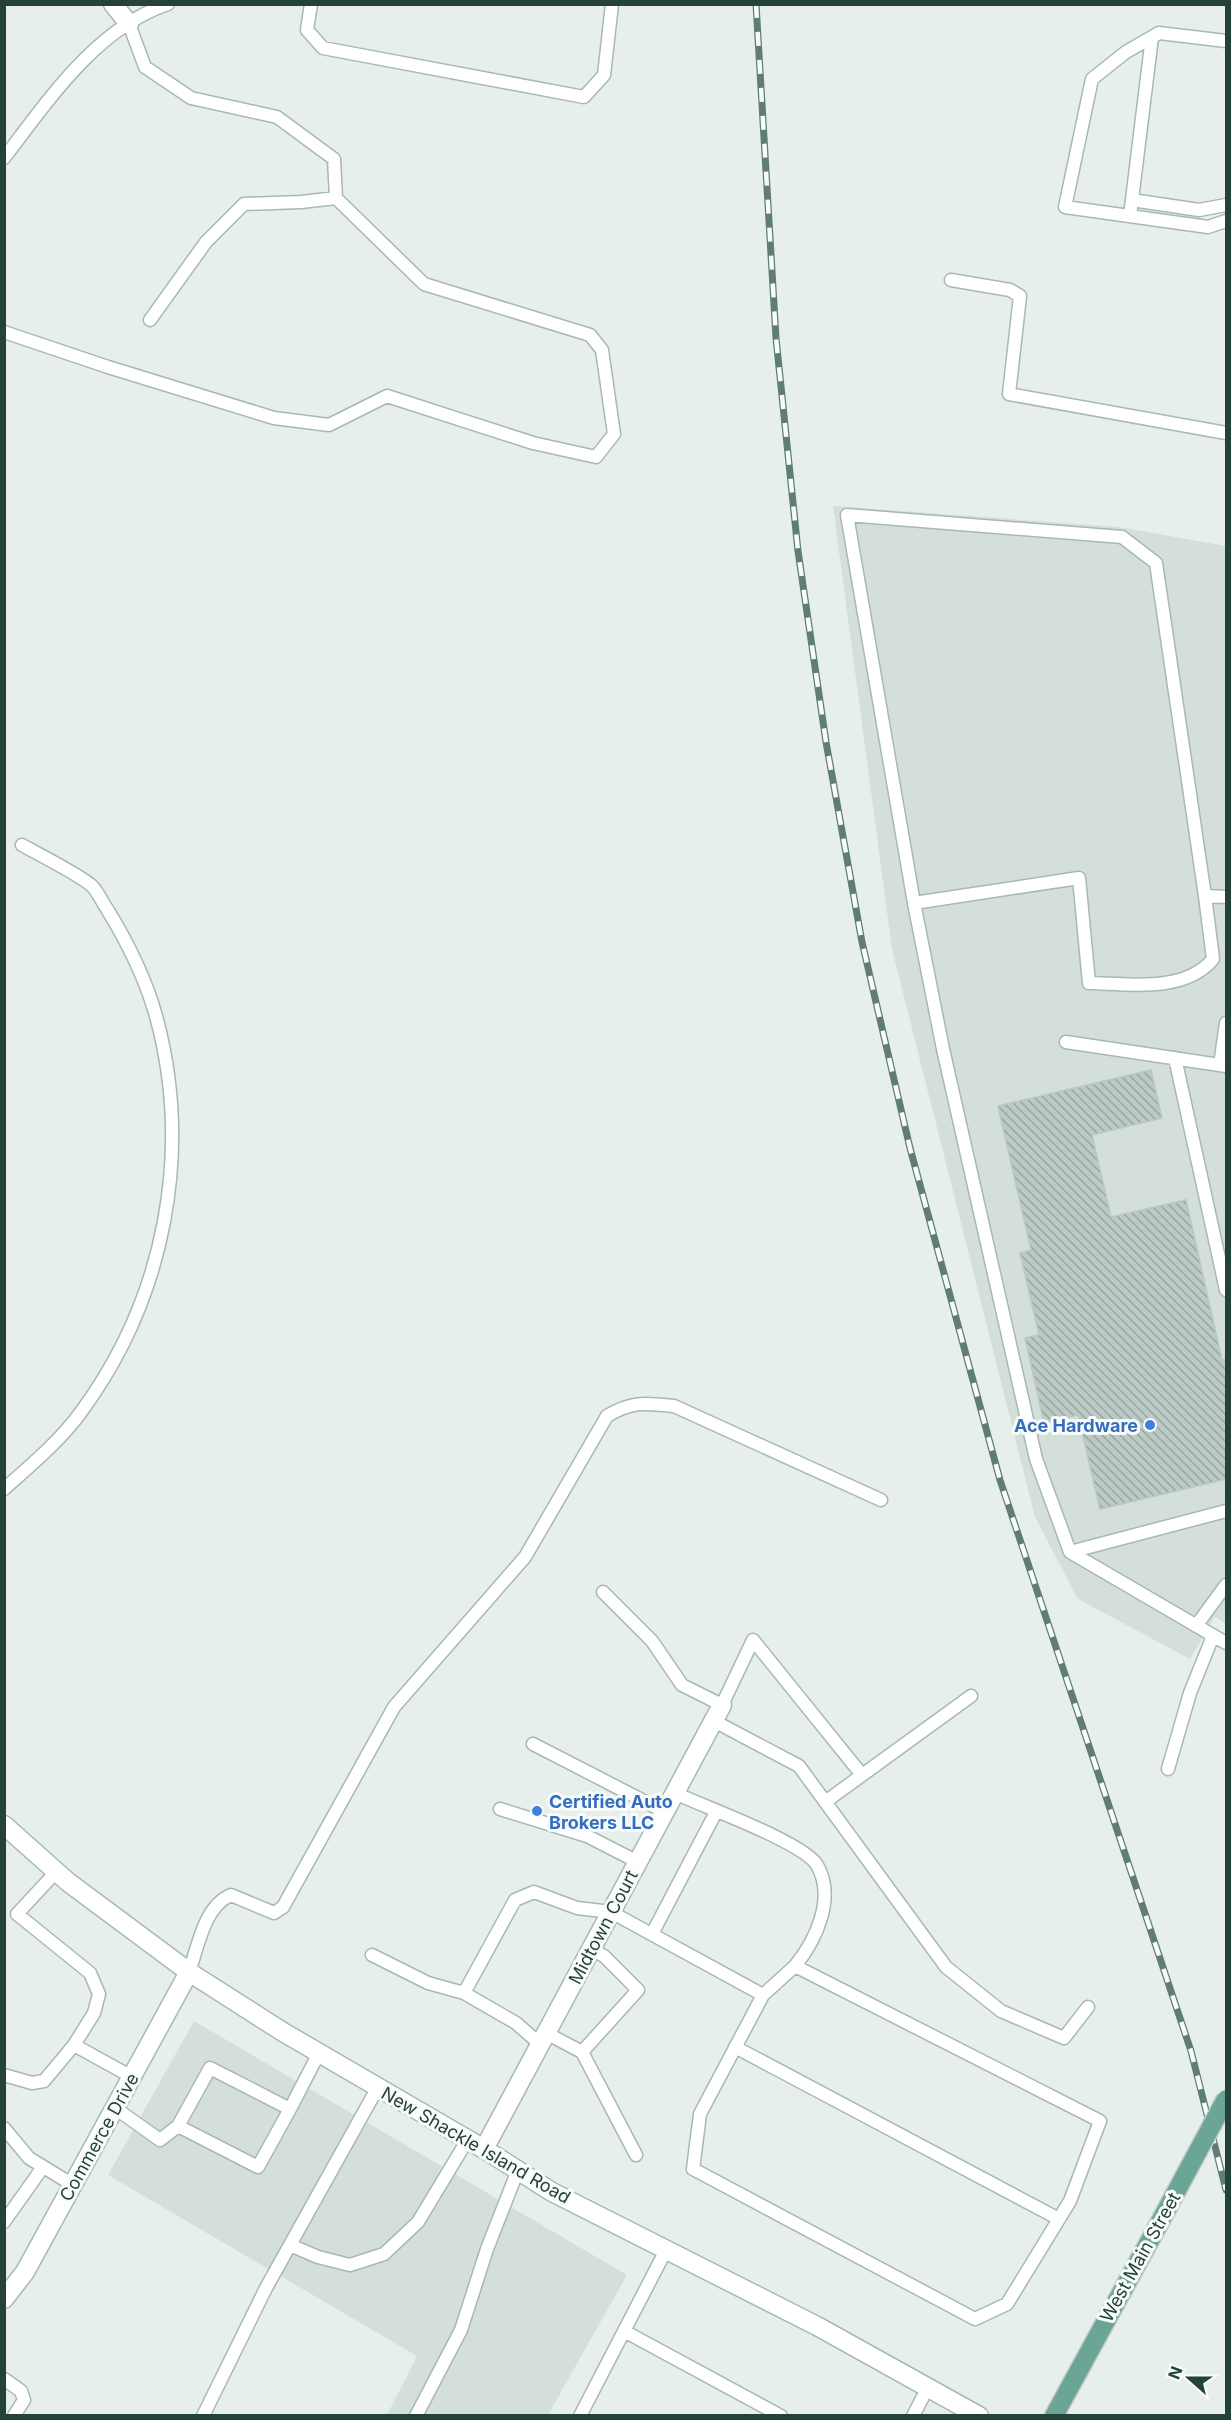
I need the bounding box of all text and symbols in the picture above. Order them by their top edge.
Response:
place label: Ace Hardware [1014,1415,1138,1436]
marker: Ace Hardware [1143,1418,1157,1432]
place label: Certified Auto Brokers LLC [549,1791,673,1833]
marker: Certified Auto Brokers LLC [530,1804,544,1818]
street label: Midtown Court [564,1866,642,1988]
street label: Commerce Drive [55,2069,143,2205]
street label: New Shackle Island Road [378,2082,574,2208]
street label: West Main Street [1096,2188,1184,2325]
north arrow [1159,2348,1219,2408]
text: N [1163,2363,1187,2382]

